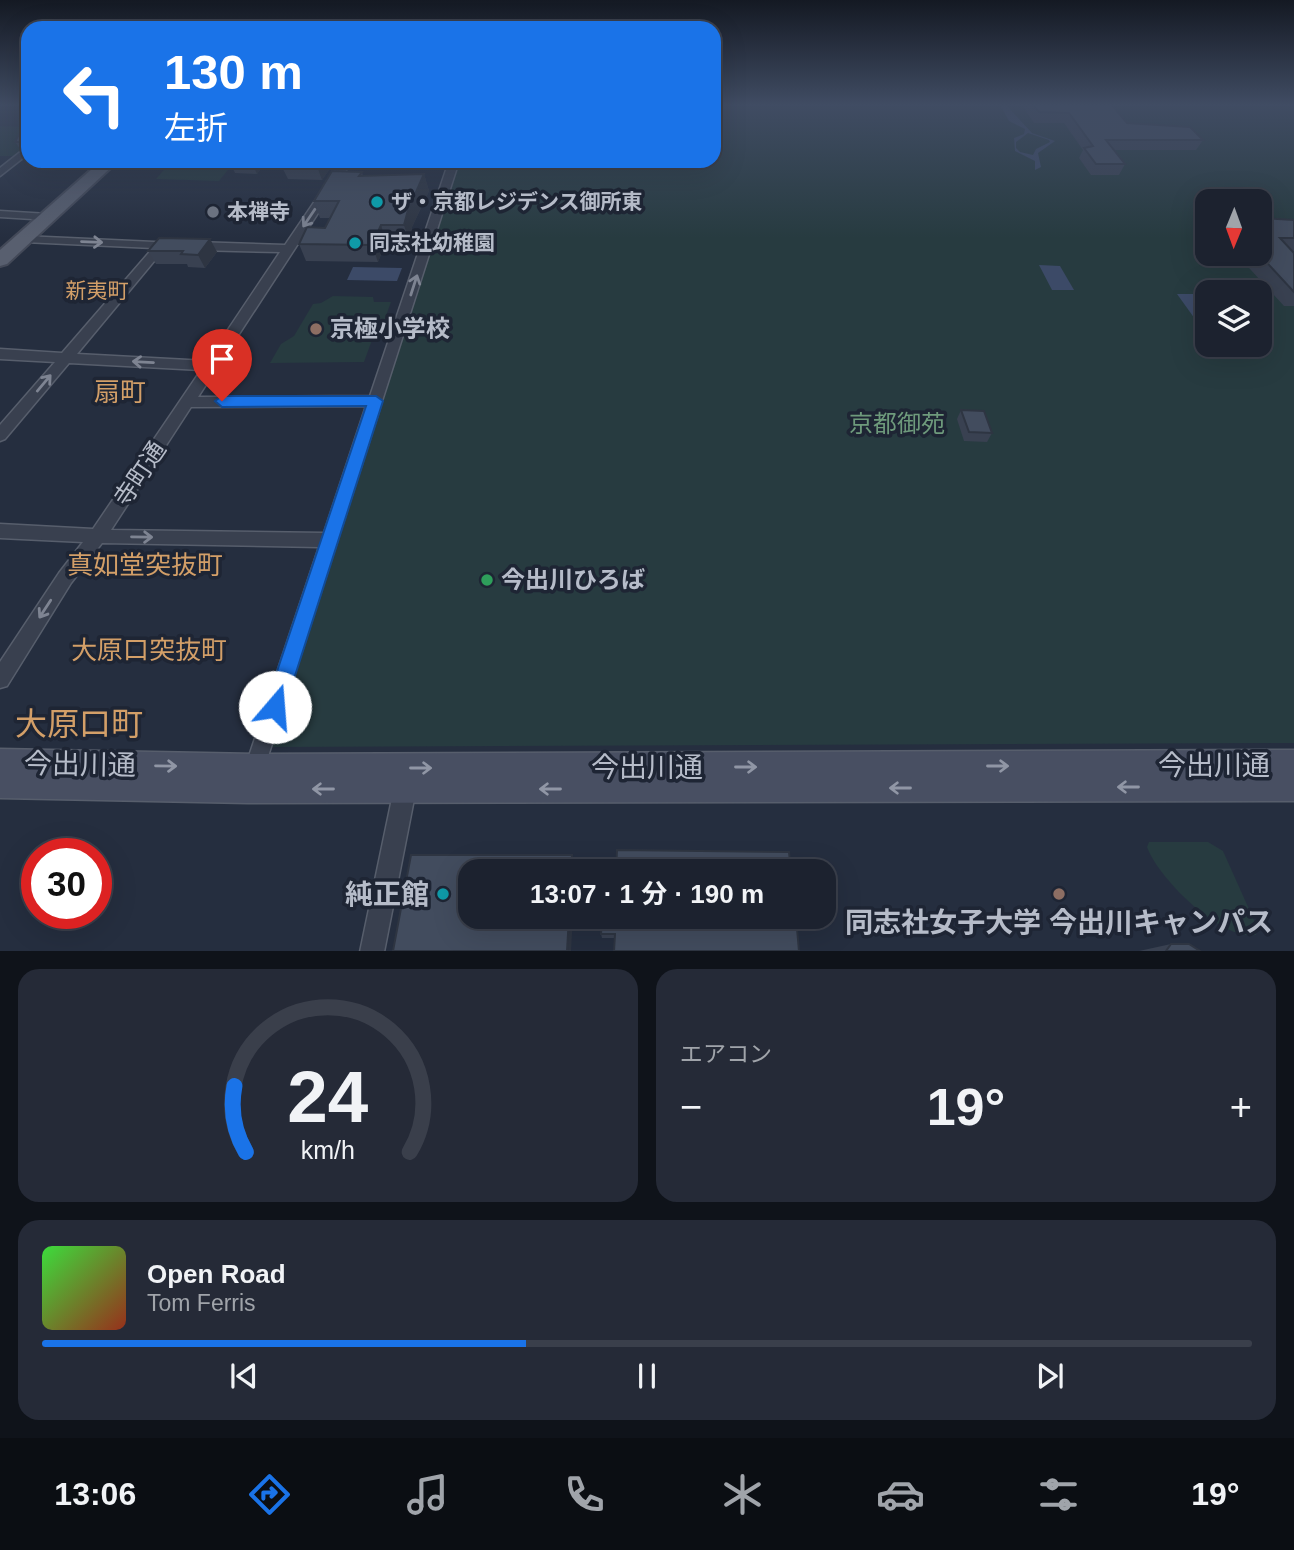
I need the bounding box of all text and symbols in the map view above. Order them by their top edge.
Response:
text: 130 m [164,45,303,99]
icon: left [49,49,140,140]
text: 左折 [164,110,228,146]
north arrow [1195,189,1272,266]
map controls [1195,189,1272,357]
place label: ザ・京都レジデンス御所東 [391,190,643,213]
marker: ザ・京都レジデンス御所東 [369,194,385,210]
place label: 本禅寺 [227,200,290,223]
marker: 本禅寺 [205,204,221,220]
one-way arrow [301,207,315,227]
place label: 同志社幼稚園 [369,231,495,254]
marker: 同志社幼稚園 [347,235,363,251]
one-way arrow [81,236,104,249]
one-way arrow [409,274,421,296]
district label: 新夷町 [66,279,129,302]
button: layers [1195,280,1272,357]
place label: 京極小学校 [330,315,450,342]
marker: 京極小学校 [308,321,324,337]
pin [192,329,252,401]
icon: arrive [203,340,241,378]
one-way arrow [132,355,155,368]
one-way arrow [36,375,52,393]
district label: 扇町 [94,377,146,407]
park label: 京都御苑 [849,410,945,437]
street label: 寺町通 [108,436,171,511]
one-way arrow [130,530,153,544]
district label: 真如堂突抜町 [67,550,223,580]
place label: 今出川ひろば [501,566,645,593]
marker: 今出川ひろば [479,572,495,588]
one-way arrow [37,599,51,619]
district label: 大原口突抜町 [71,635,227,665]
position arrow [238,670,312,744]
district label: 大原口町 [15,706,143,742]
street label: 今出川通 [24,748,136,781]
street label: 今出川通 [1158,750,1270,781]
street label: 今出川通 [591,752,703,783]
one-way arrow [987,759,1010,773]
one-way arrow [154,760,177,773]
one-way arrow [735,760,758,773]
one-way arrow [409,761,432,775]
one-way arrow [1117,780,1140,794]
one-way arrow [889,781,912,795]
one-way arrow [312,782,335,796]
one-way arrow [539,782,562,796]
speed limit sign: 30 [21,838,112,929]
place label: 純正館 [345,879,429,910]
text: 13:07 · 1 分 · 190 m [530,879,764,909]
marker: 純正館 [435,886,451,902]
marker: 同志社女子大学 今出川キャンパス [1051,886,1067,902]
place label: 同志社女子大学 今出川キャンパス [845,907,1273,938]
text: エアコン [680,1041,772,1067]
text: 24 [288,1056,369,1137]
text: 19° [927,1078,1005,1136]
text: − [680,1086,702,1128]
text: + [1230,1086,1252,1128]
text: km/h [301,1135,355,1163]
text: Open Road [147,1259,286,1289]
text: Tom Ferris [147,1290,256,1316]
icon: previous [225,1357,263,1395]
icon: pause [628,1357,666,1395]
icon: next [1031,1357,1069,1395]
icon: directions [245,1470,294,1519]
icon: music [403,1470,452,1519]
icon: phone [560,1470,609,1519]
icon: climate [718,1470,767,1519]
icon: car [876,1470,925,1519]
icon: filters [1034,1470,1083,1519]
text: 13:06 [54,1476,136,1512]
text: 19° [1191,1476,1240,1512]

